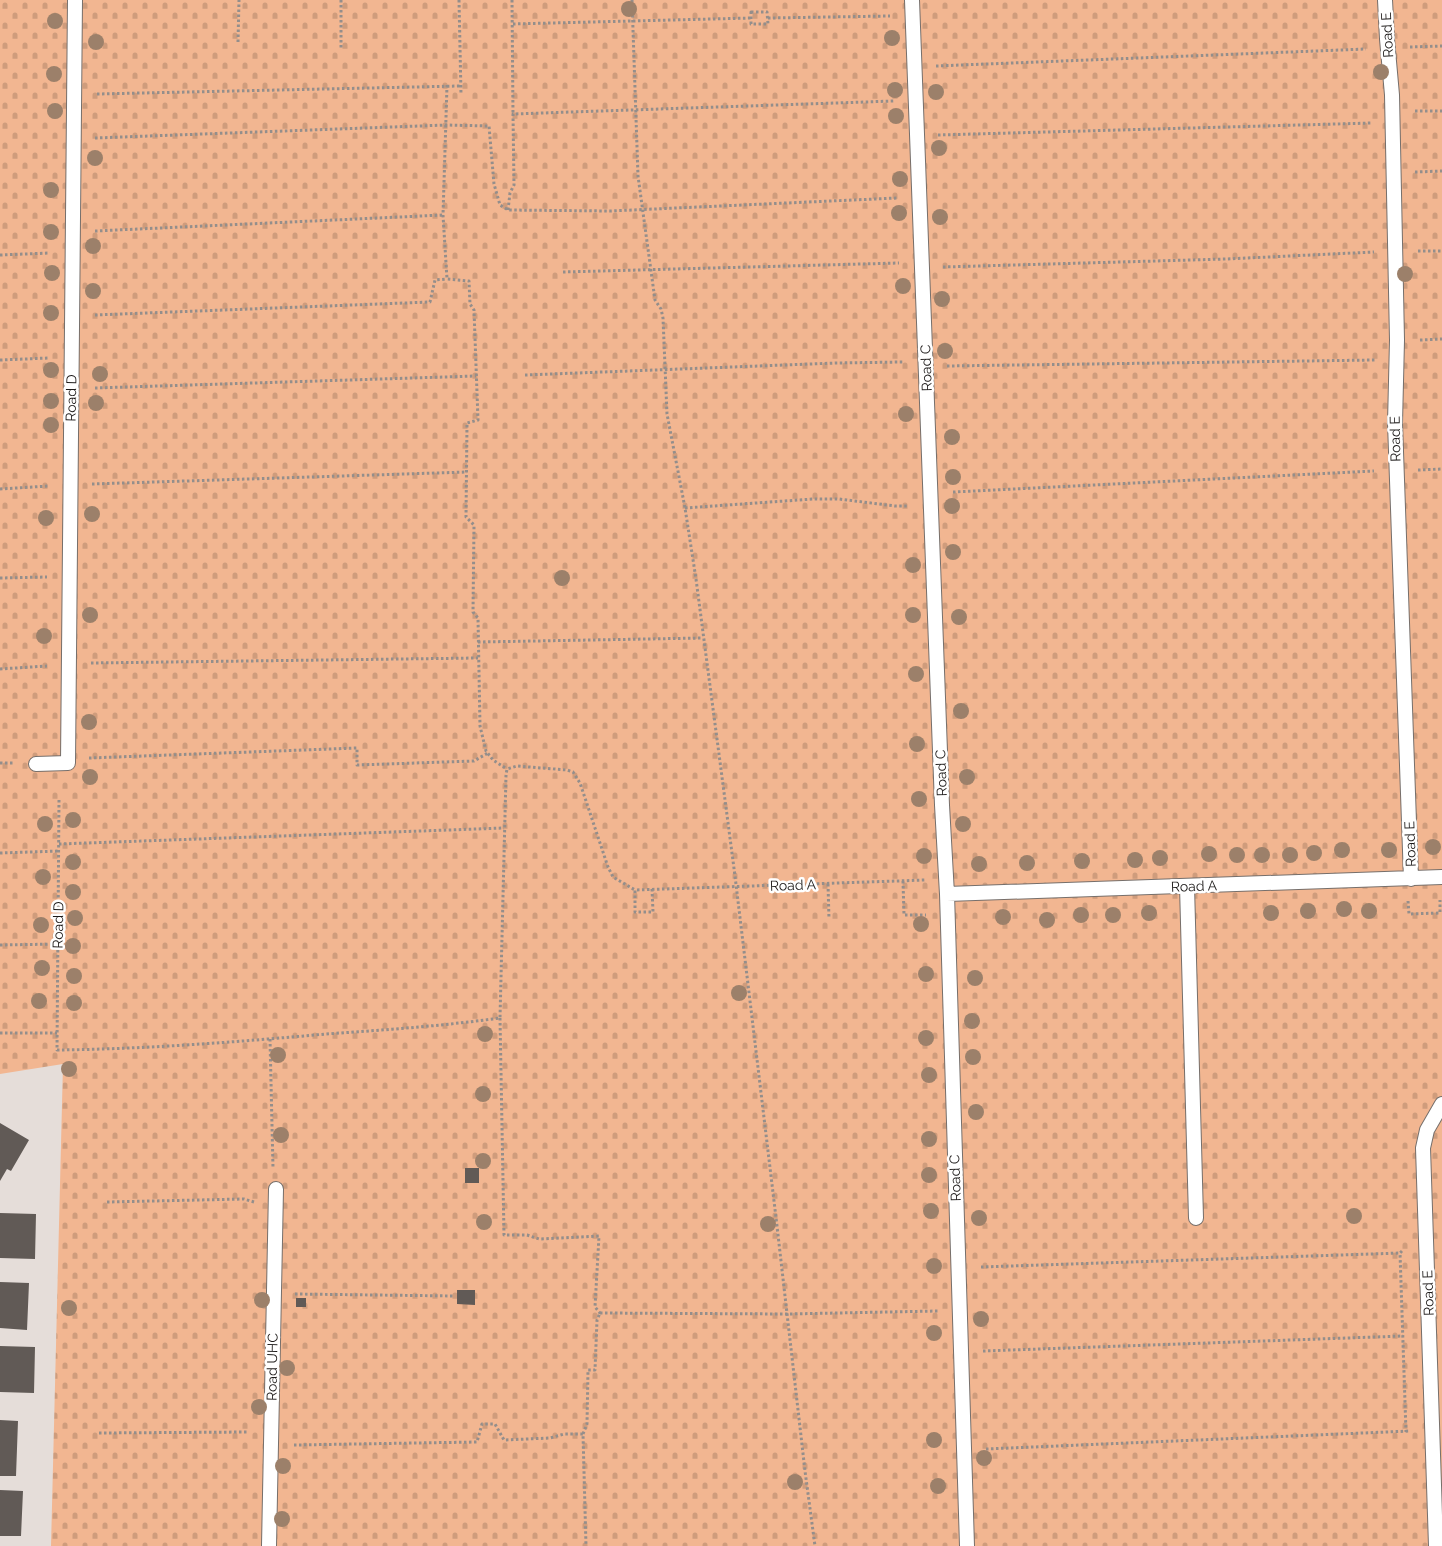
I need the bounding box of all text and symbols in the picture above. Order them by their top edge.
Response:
street label: Road E [1378,12,1396,58]
street label: Road C [917,344,935,392]
street label: Road D [63,374,79,422]
street label: Road E [1387,416,1403,462]
street label: Road C [932,749,950,797]
street label: Road E [1401,821,1419,867]
street label: Road A [770,876,817,894]
street label: Road A [1171,877,1218,895]
street label: Road D [50,901,66,949]
street label: Road C [946,1154,964,1202]
street label: Road E [1419,1270,1437,1316]
street label: Road UHC [263,1333,281,1401]

